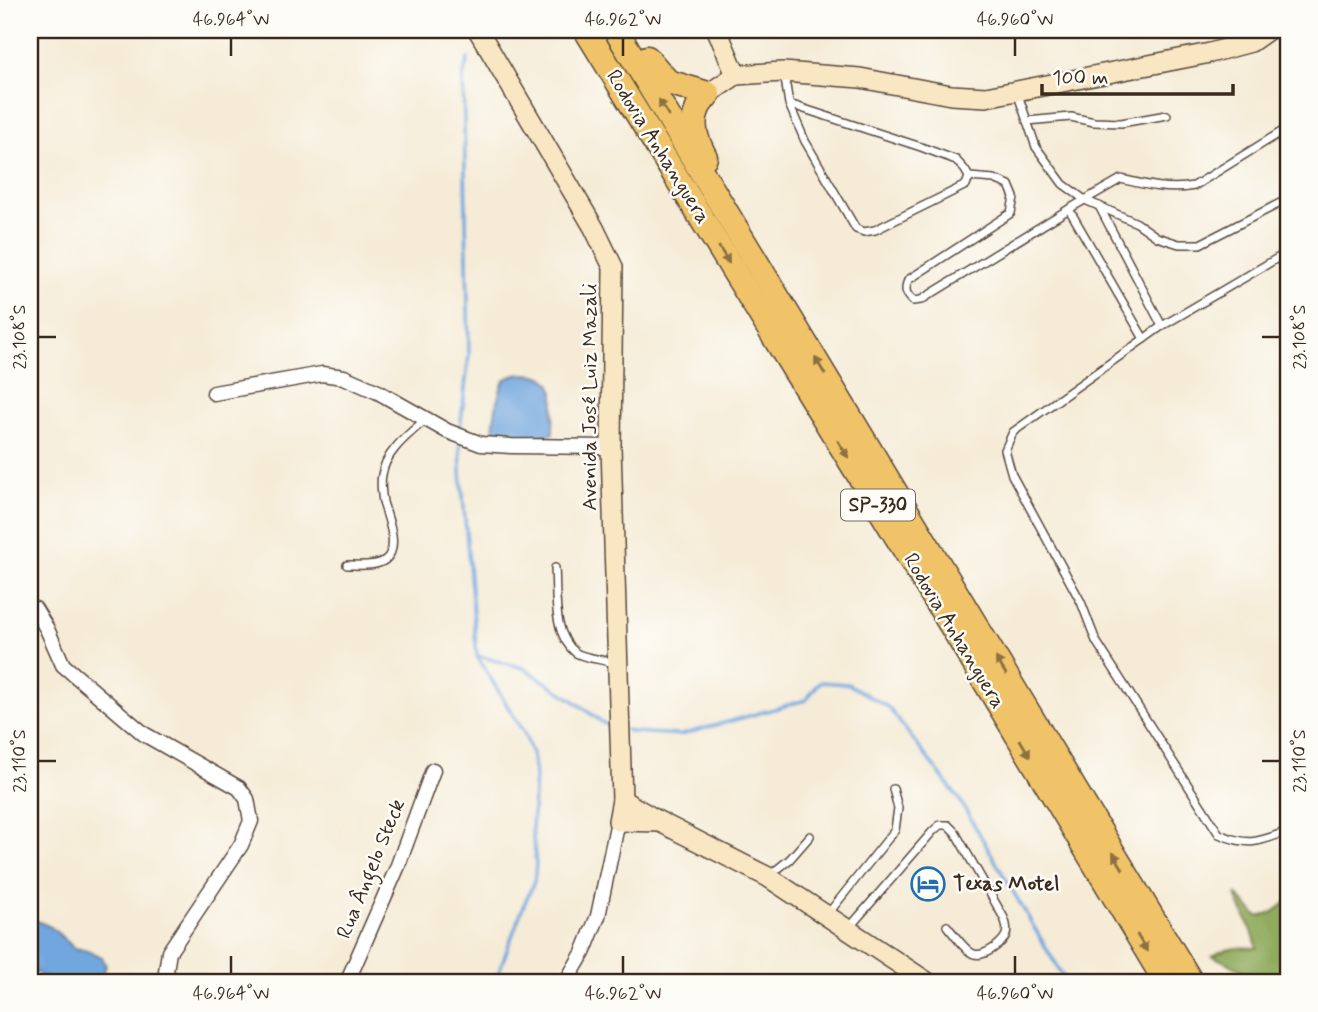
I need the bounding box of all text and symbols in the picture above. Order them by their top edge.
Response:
text: 46.964°W [193,8,269,32]
text: 46.962°W [585,8,661,32]
text: 46.960°W [977,8,1053,32]
scale bar [1042,52,1232,96]
street label: Rodovia Anhanguera [599,64,717,230]
text: 100 m [1052,64,1108,92]
one-way arrow [658,99,671,118]
one-way arrow [718,245,730,264]
street label: Avenida José Luiz Mazali [576,283,604,511]
text: 23.108°S [8,305,32,369]
text: 23.108°S [1288,305,1312,369]
one-way arrow [814,356,826,375]
one-way arrow [837,439,849,458]
road number: SP-330 [841,490,915,520]
street label: Rodovia Anhanguera [896,548,1012,714]
one-way arrow [994,656,1007,675]
text: 23.110°S [8,729,32,793]
text: 23.110°S [1288,729,1312,793]
one-way arrow [1019,738,1031,757]
street label: Rua Ângelo Steck [330,795,414,944]
one-way arrow [1112,851,1124,870]
hotel icon: Texas Motel [909,865,947,903]
place label: Texas Motel [953,870,1059,898]
one-way arrow [1136,933,1149,952]
text: 46.964°W [193,982,269,1006]
text: 46.962°W [585,982,661,1006]
text: 46.960°W [977,982,1053,1006]

